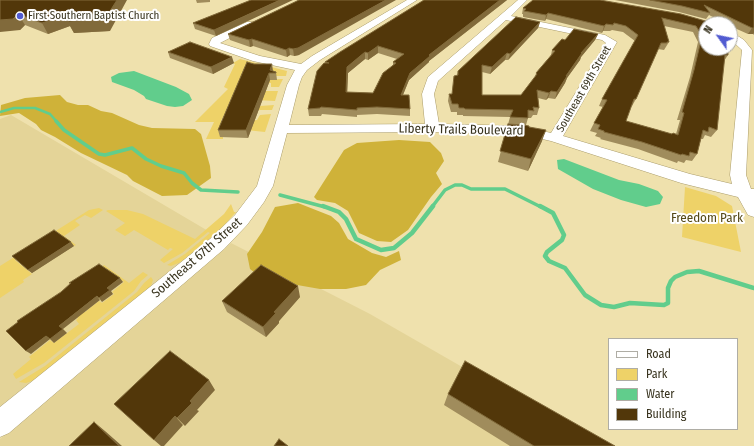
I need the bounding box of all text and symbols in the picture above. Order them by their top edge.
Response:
place label: First Southern Baptist Church [28,9,159,23]
marker: First Southern Baptist Church [15,11,25,21]
north arrow [698,16,738,56]
text: N [701,23,716,36]
street label: Southeast 69th Street [554,43,614,135]
street label: Liberty Trails Boulevard [398,121,524,139]
park label: Freedom Park [671,210,743,226]
street label: Southeast 67th Street [149,215,245,301]
legend [608,338,738,430]
text: Road [646,347,671,361]
text: Park [646,367,667,381]
text: Water [646,387,674,401]
text: Building [646,407,686,421]

